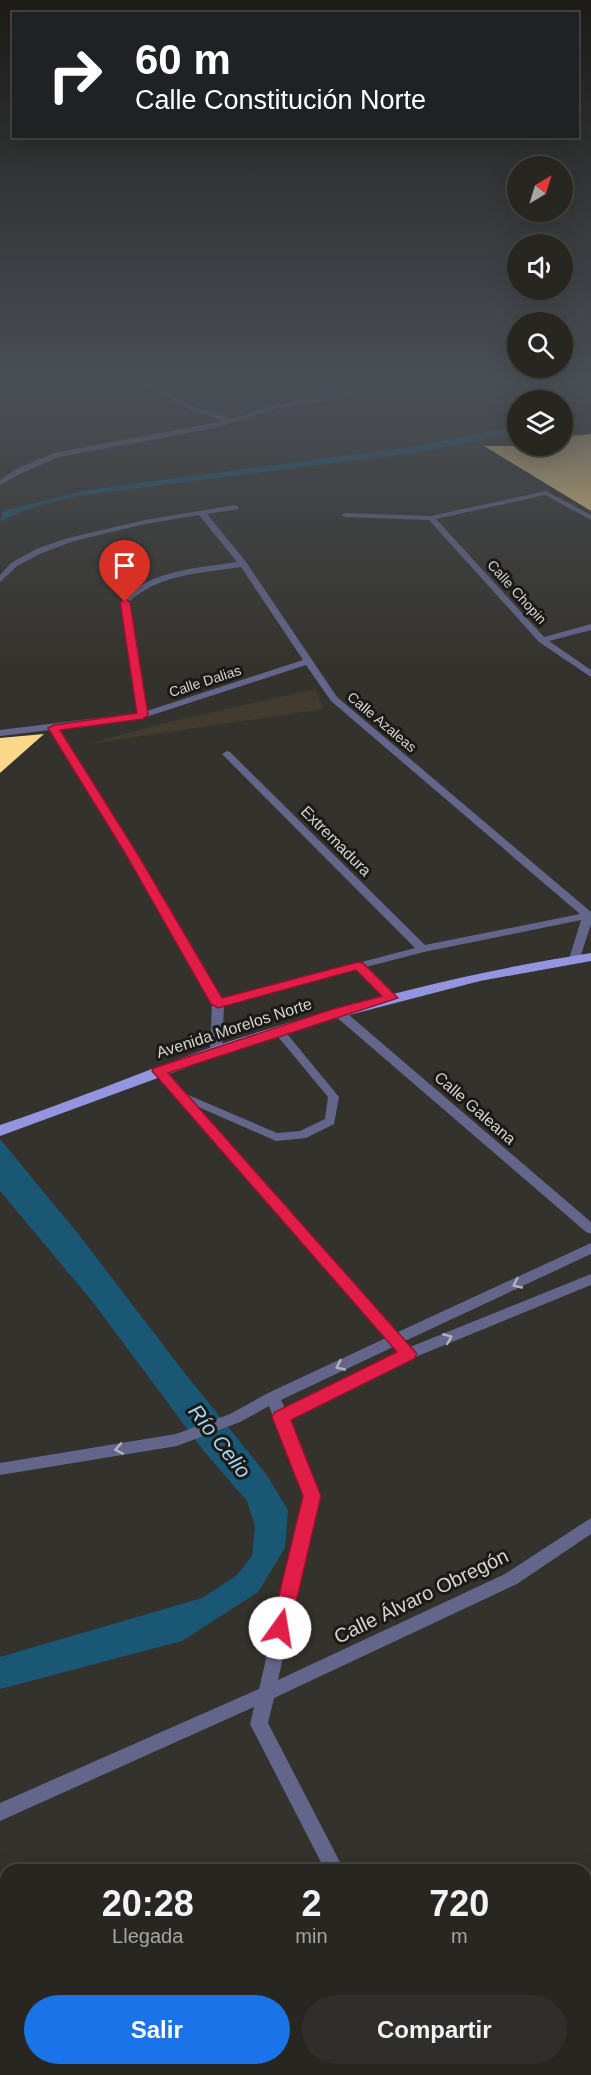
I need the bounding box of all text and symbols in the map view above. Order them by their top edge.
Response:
icon: right [36,36,114,114]
text: 60 m [135,36,231,83]
text: Calle Constitución Norte [135,85,426,115]
north arrow [507,156,573,222]
map controls [507,156,573,456]
button: sound [507,234,573,300]
button: search [507,312,573,378]
button: layers [507,390,573,456]
pin [99,540,150,602]
icon: arrive [108,549,141,582]
street label: Calle Chopin [484,557,550,627]
street label: Calle Dalias [167,662,243,700]
street label: Calle Azaleas [344,689,420,755]
street label: Extremadura [298,803,374,879]
street label: Avenida Morelos Norte [154,995,314,1061]
street label: Calle Galeana [431,1068,519,1148]
one-way arrow [513,1276,524,1288]
one-way arrow [441,1333,452,1345]
one-way arrow [336,1358,347,1370]
water label: Río Celio [184,1400,256,1482]
one-way arrow [114,1443,124,1455]
street label: Calle Álvaro Obregón [330,1544,512,1648]
position arrow [248,1596,312,1660]
text: 20:28 [102,1883,194,1924]
text: 2 [301,1883,321,1924]
text: 720 [429,1883,489,1924]
text: Llegada [112,1925,183,1947]
text: min [295,1925,328,1947]
text: m [451,1925,468,1947]
button: Salir [24,1995,290,2064]
button: Compartir [302,1995,567,2064]

